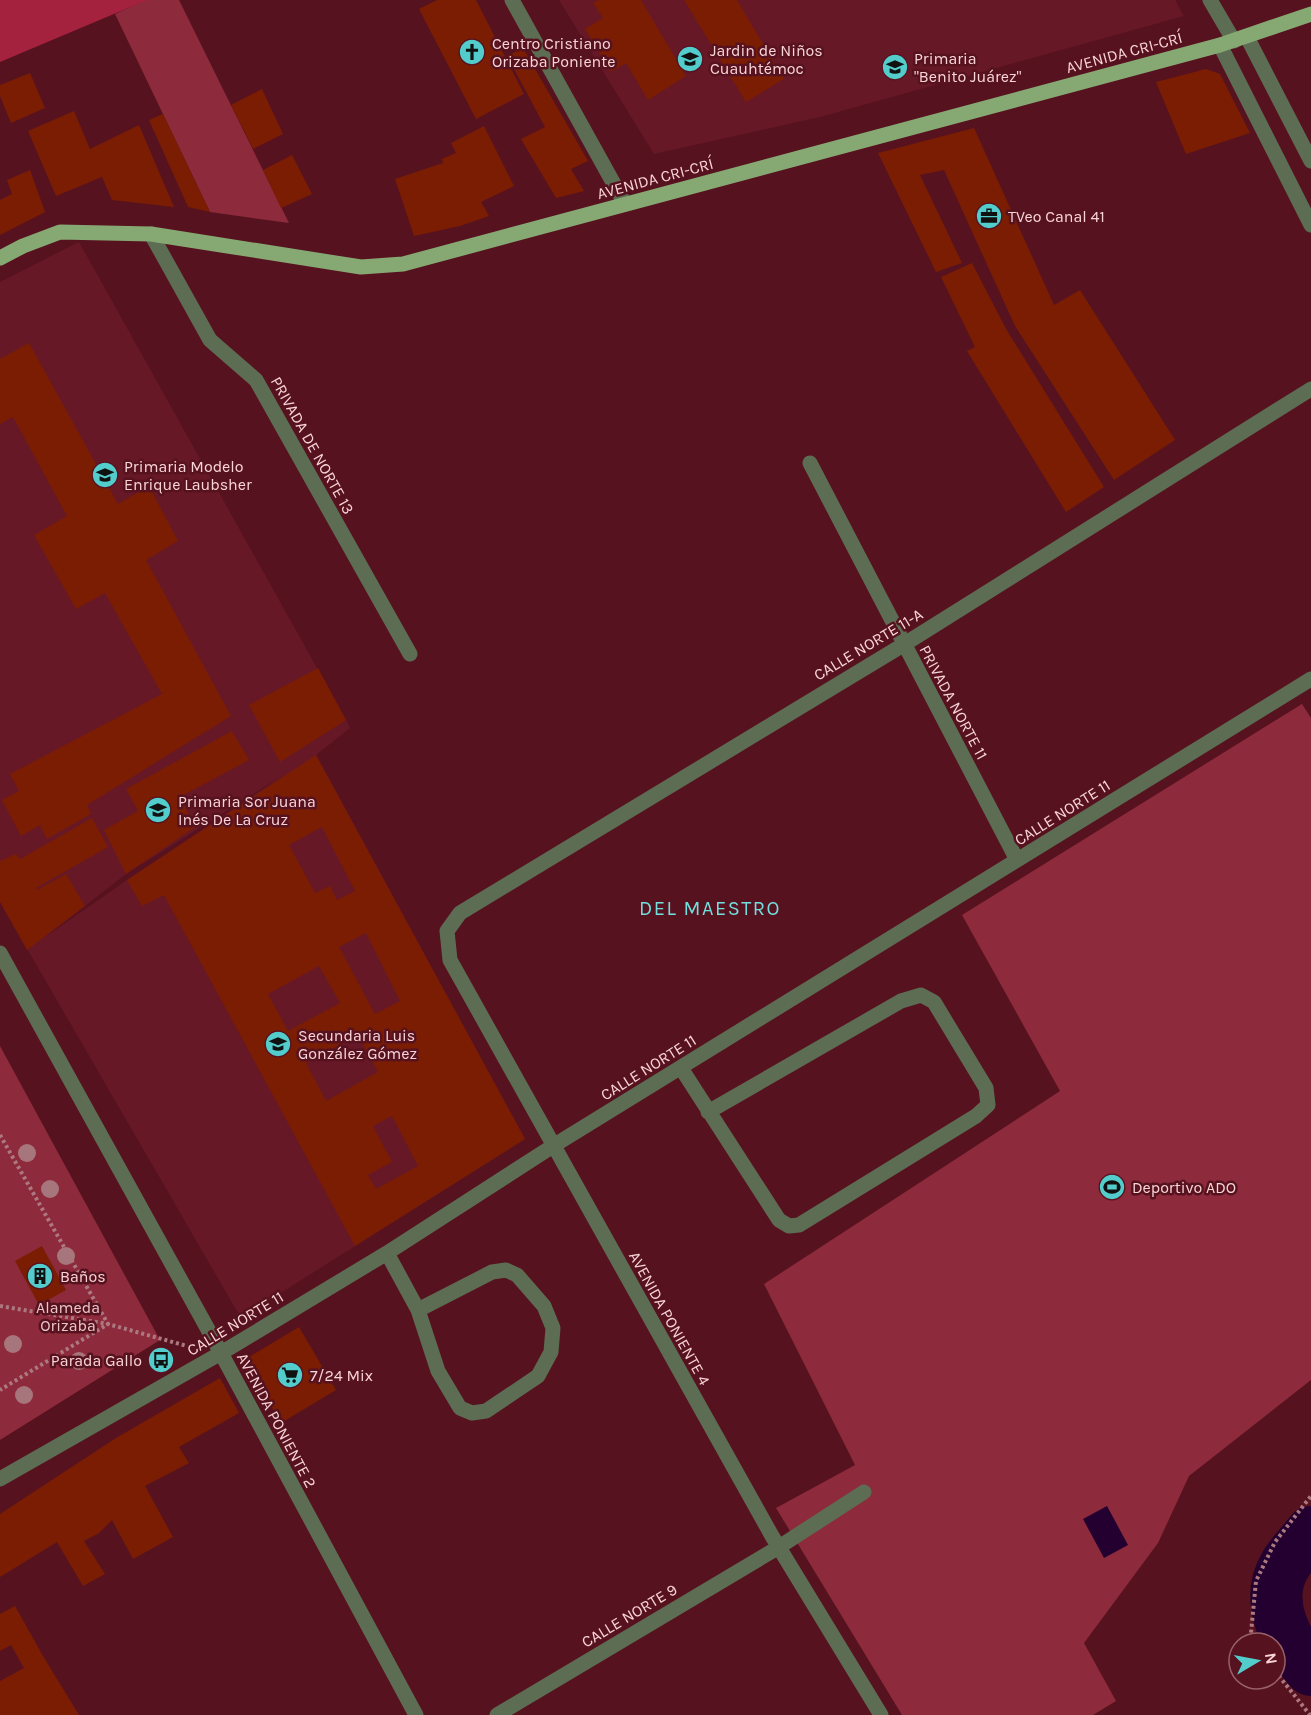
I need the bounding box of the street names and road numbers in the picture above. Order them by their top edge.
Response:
street label: AVENIDA CRI-CRÍ [1064,28,1185,77]
street label: AVENIDA CRI-CRÍ [595,154,716,203]
street label: PRIVADA DE NORTE 13 [267,373,358,517]
street label: CALLE NORTE 11-A [810,604,926,684]
street label: PRIVADA NORTE 11 [915,642,992,763]
street label: CALLE NORTE 11 [1011,775,1114,849]
street label: CALLE NORTE 11 [597,1030,700,1104]
street label: AVENIDA PONIENTE 4 [625,1248,714,1388]
street label: CALLE NORTE 11 [184,1287,287,1360]
street label: AVENIDA PONIENTE 2 [233,1349,320,1491]
street label: CALLE NORTE 9 [578,1579,680,1651]

